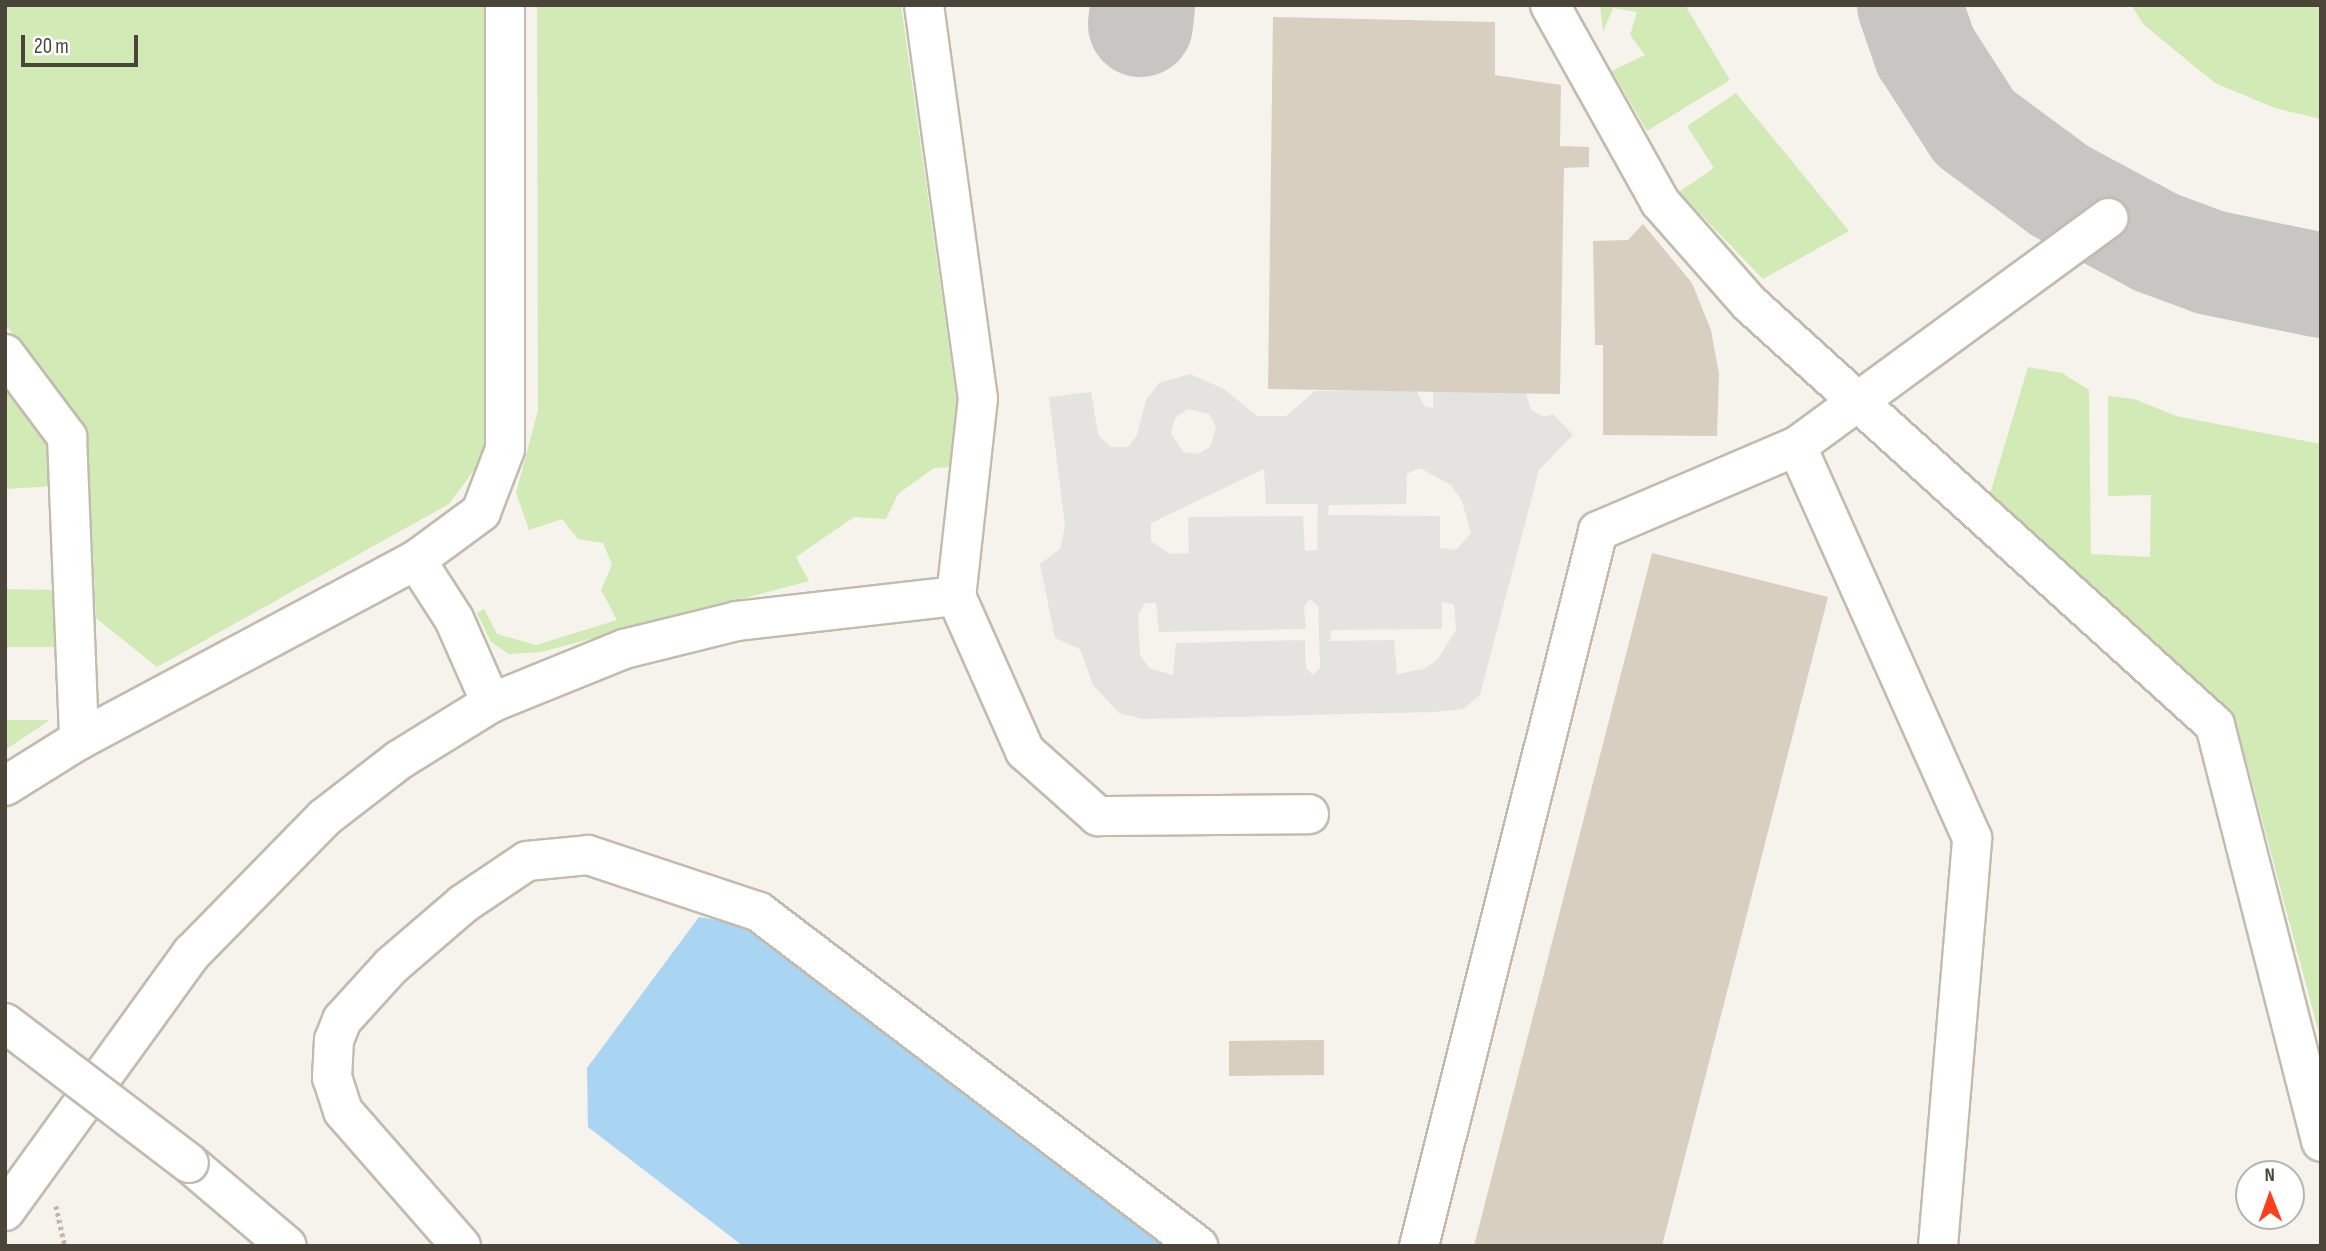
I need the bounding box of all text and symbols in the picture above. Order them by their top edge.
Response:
scale bar [24,21,142,65]
text: 20 m [34,34,69,59]
north arrow [2235,1160,2305,1230]
text: N [2264,1164,2275,1187]

